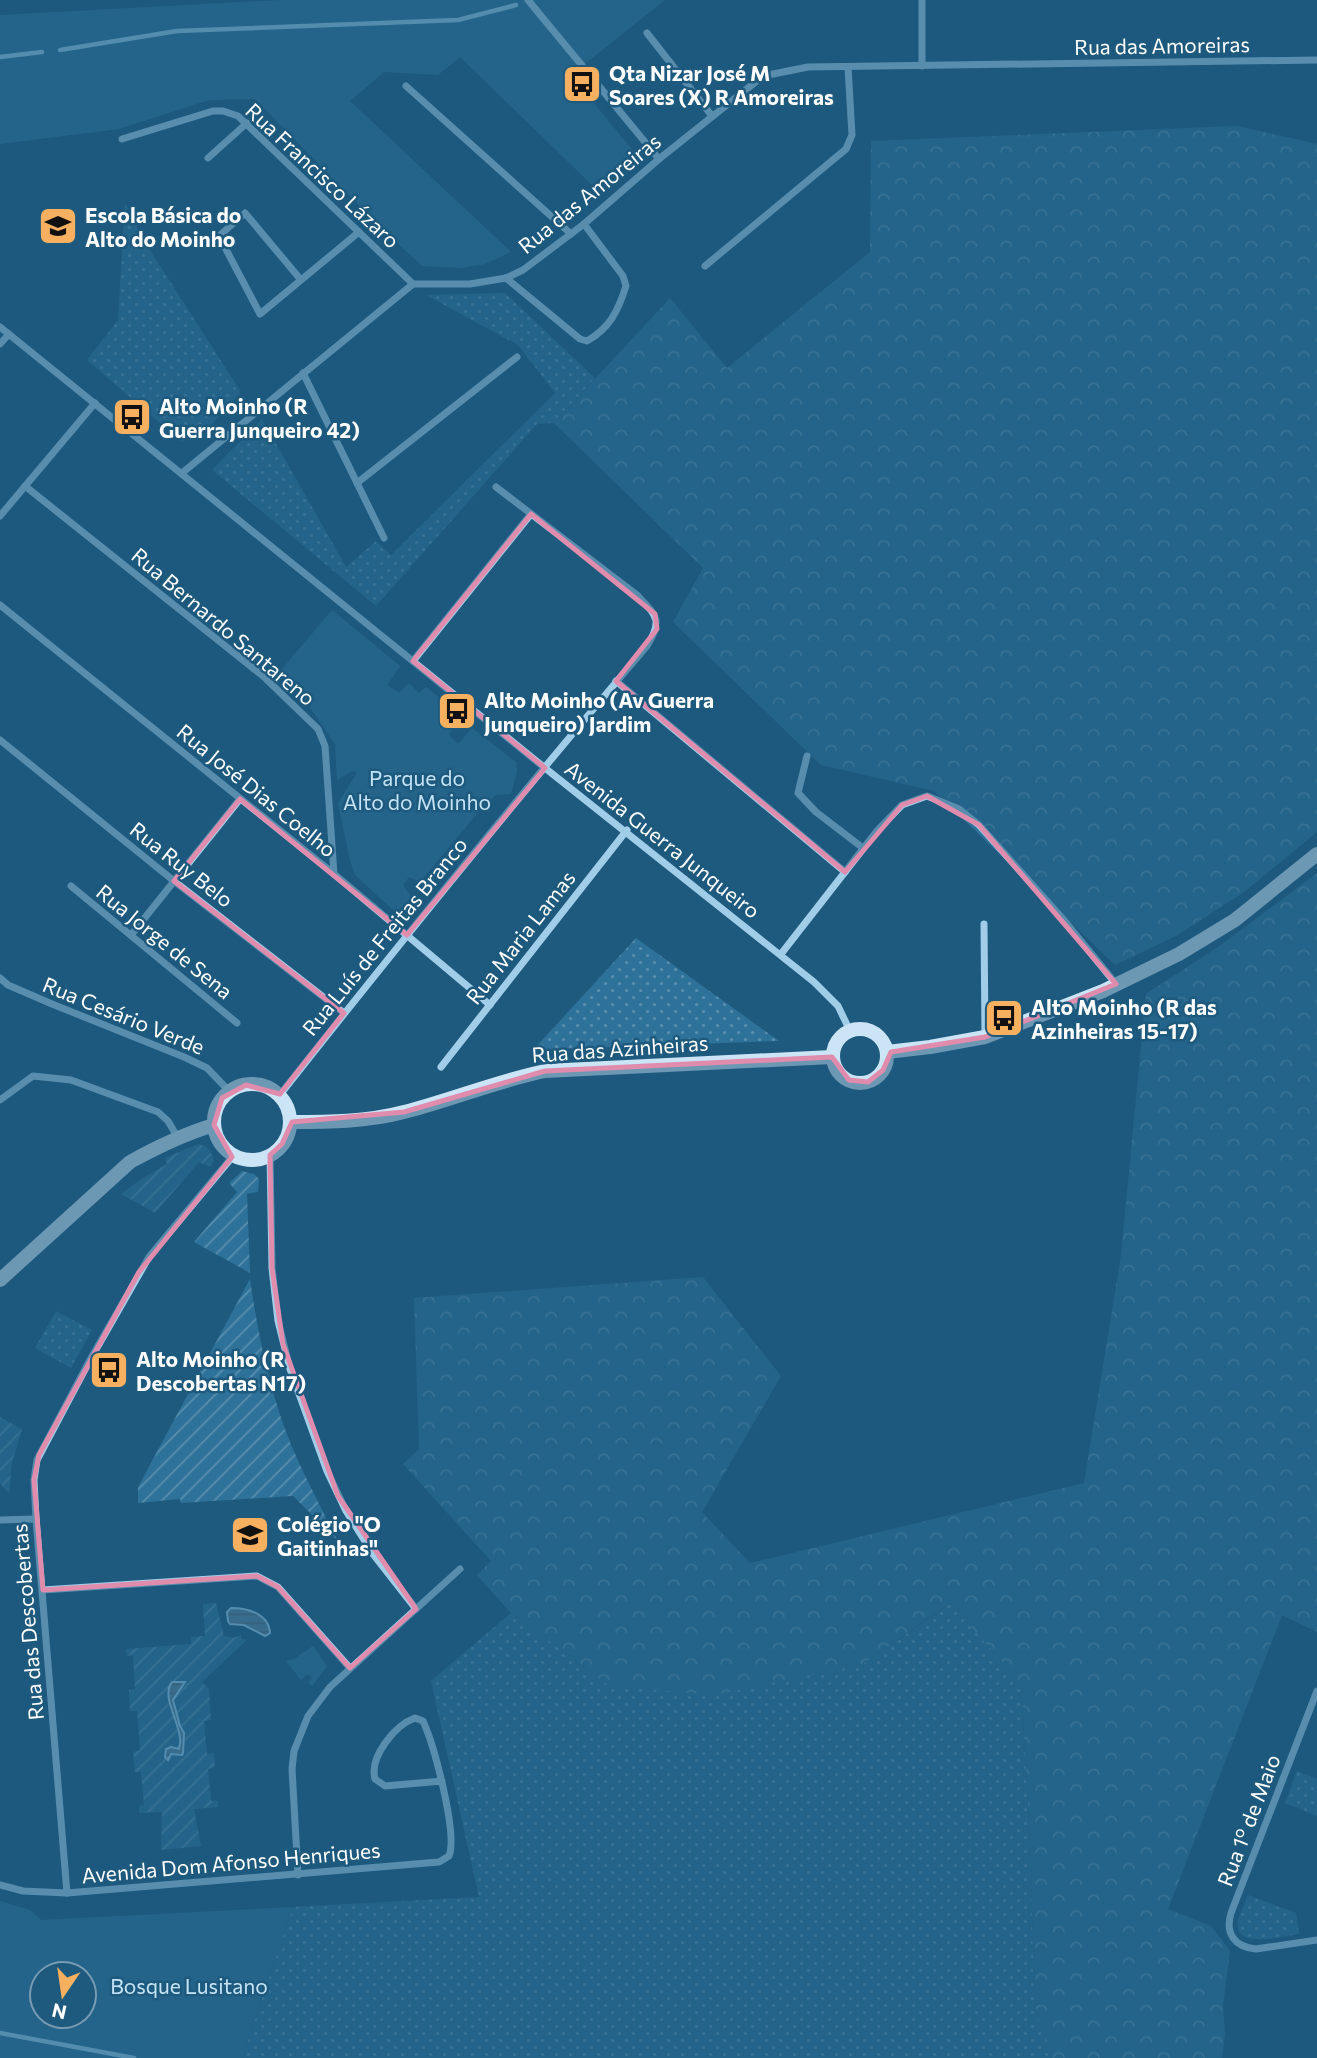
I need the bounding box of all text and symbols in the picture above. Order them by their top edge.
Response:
street label: Rua das Amoreiras [1074,31,1250,59]
place label: Qta Nizar José M Soares (X) R Amoreiras [609,60,834,109]
bus stop icon: Qta Nizar José M Soares (X) R Amoreiras [561,63,603,105]
street label: Rua Francisco Lázaro [241,97,405,253]
street label: Rua das Amoreiras [513,128,665,258]
place label: Escola Básica do Alto do Moinho [85,202,241,251]
school or university icon: Escola Básica do Alto do Moinho [37,205,79,247]
place label: Alto Moinho (R Guerra Junqueiro 42) [159,393,360,442]
bus stop icon: Alto Moinho (R Guerra Junqueiro 42) [111,396,153,438]
street label: Rua Bernardo Santareno [127,542,321,710]
place label: Alto Moinho (Av Guerra Junqueiro) Jardim [484,687,714,736]
bus stop icon: Alto Moinho (Av Guerra Junqueiro) Jardim [436,690,478,732]
street label: Rua José Dias Coelho [173,718,341,862]
street label: Avenida Guerra Junqueiro [561,755,765,923]
park label: Parque do Alto do Moinho [343,765,491,814]
street label: Rua Ruy Belo [126,816,238,912]
street label: Rua Luís de Freitas Branco [296,832,472,1040]
street label: Rua Maria Lamas [460,865,580,1009]
street label: Rua Jorge de Sena [92,879,238,1003]
street label: Rua Cesário Verde [39,971,209,1059]
place label: Alto Moinho (R das Azinheiras 15-17) [1031,994,1217,1043]
bus stop icon: Alto Moinho (R das Azinheiras 15-17) [983,997,1025,1039]
street label: Rua das Azinheiras [531,1029,709,1067]
place label: Alto Moinho (R Descobertas N17) [136,1346,306,1395]
bus stop icon: Alto Moinho (R Descobertas N17) [88,1349,130,1391]
place label: Colégio "O Gaitinhas" [277,1511,381,1560]
school or university icon: Colégio "O Gaitinhas" [229,1514,271,1556]
street label: Rua das Descobertas [6,1523,48,1721]
street label: Rua 1º de Maio [1211,1750,1285,1890]
street label: Avenida Dom Afonso Henriques [81,1836,381,1888]
north arrow [28,1960,98,2030]
park label: Bosque Lusitano [110,1973,268,1998]
text: N [50,1999,69,2025]

